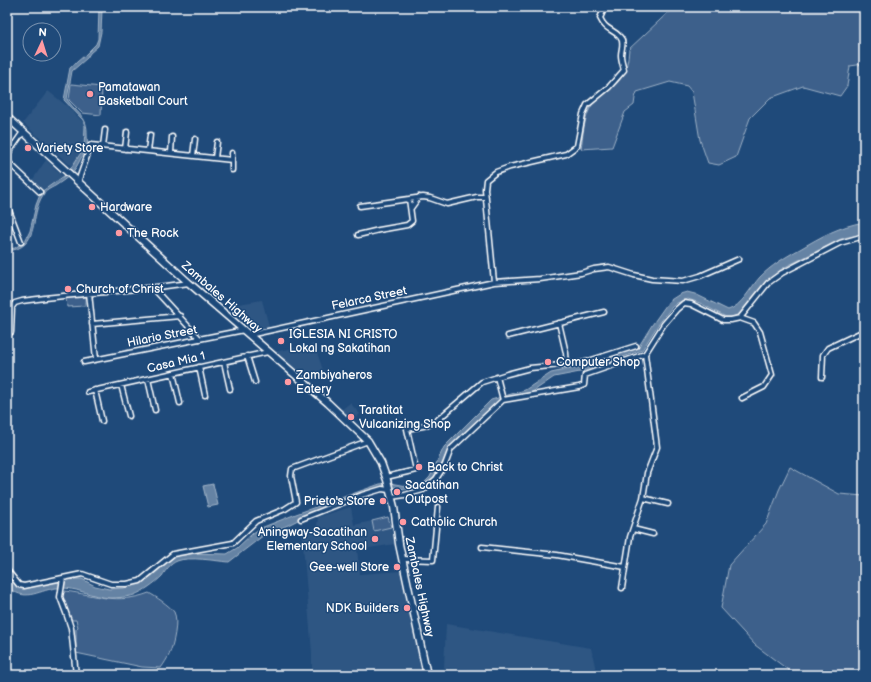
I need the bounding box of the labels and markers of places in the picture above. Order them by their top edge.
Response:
place label: Pamatawan Basketball Court [98,80,188,109]
marker: Pamatawan Basketball Court [85,89,95,99]
place label: Variety Store [36,141,103,156]
marker: Variety Store [23,143,33,153]
place label: Hardware [100,200,152,215]
marker: Hardware [87,202,97,212]
place label: The Rock [127,226,179,241]
marker: The Rock [114,228,124,238]
place label: Church of Christ [76,282,164,297]
marker: Church of Christ [63,284,73,294]
place label: IGLESIA NI CRISTO Lokal ng Sakatihan [289,327,397,356]
marker: IGLESIA NI CRISTO Lokal ng Sakatihan [276,336,286,346]
place label: Computer Shop [556,355,640,370]
marker: Computer Shop [543,357,553,367]
place label: Zambiyaheros Eatery [295,368,372,397]
marker: Zambiyaheros Eatery [283,377,293,387]
place label: Taratitat Vulcanizing Shop [359,403,451,432]
marker: Taratitat Vulcanizing Shop [346,412,356,422]
place label: Back to Christ [427,460,503,475]
marker: Back to Christ [414,462,424,472]
place label: Sacatihan Outpost [405,478,459,507]
marker: Sacatihan Outpost [392,487,402,497]
place label: Prieto's Store [304,494,375,509]
marker: Prieto's Store [378,496,388,506]
place label: Catholic Church [411,515,498,530]
marker: Catholic Church [398,517,408,527]
place label: Aningway-Sacatihan Elementary School [258,525,367,554]
marker: Aningway-Sacatihan Elementary School [370,534,380,544]
place label: Gee-well Store [309,560,389,575]
marker: Gee-well Store [392,562,402,572]
place label: NDK Builders [326,601,399,616]
marker: NDK Builders [402,603,412,613]

